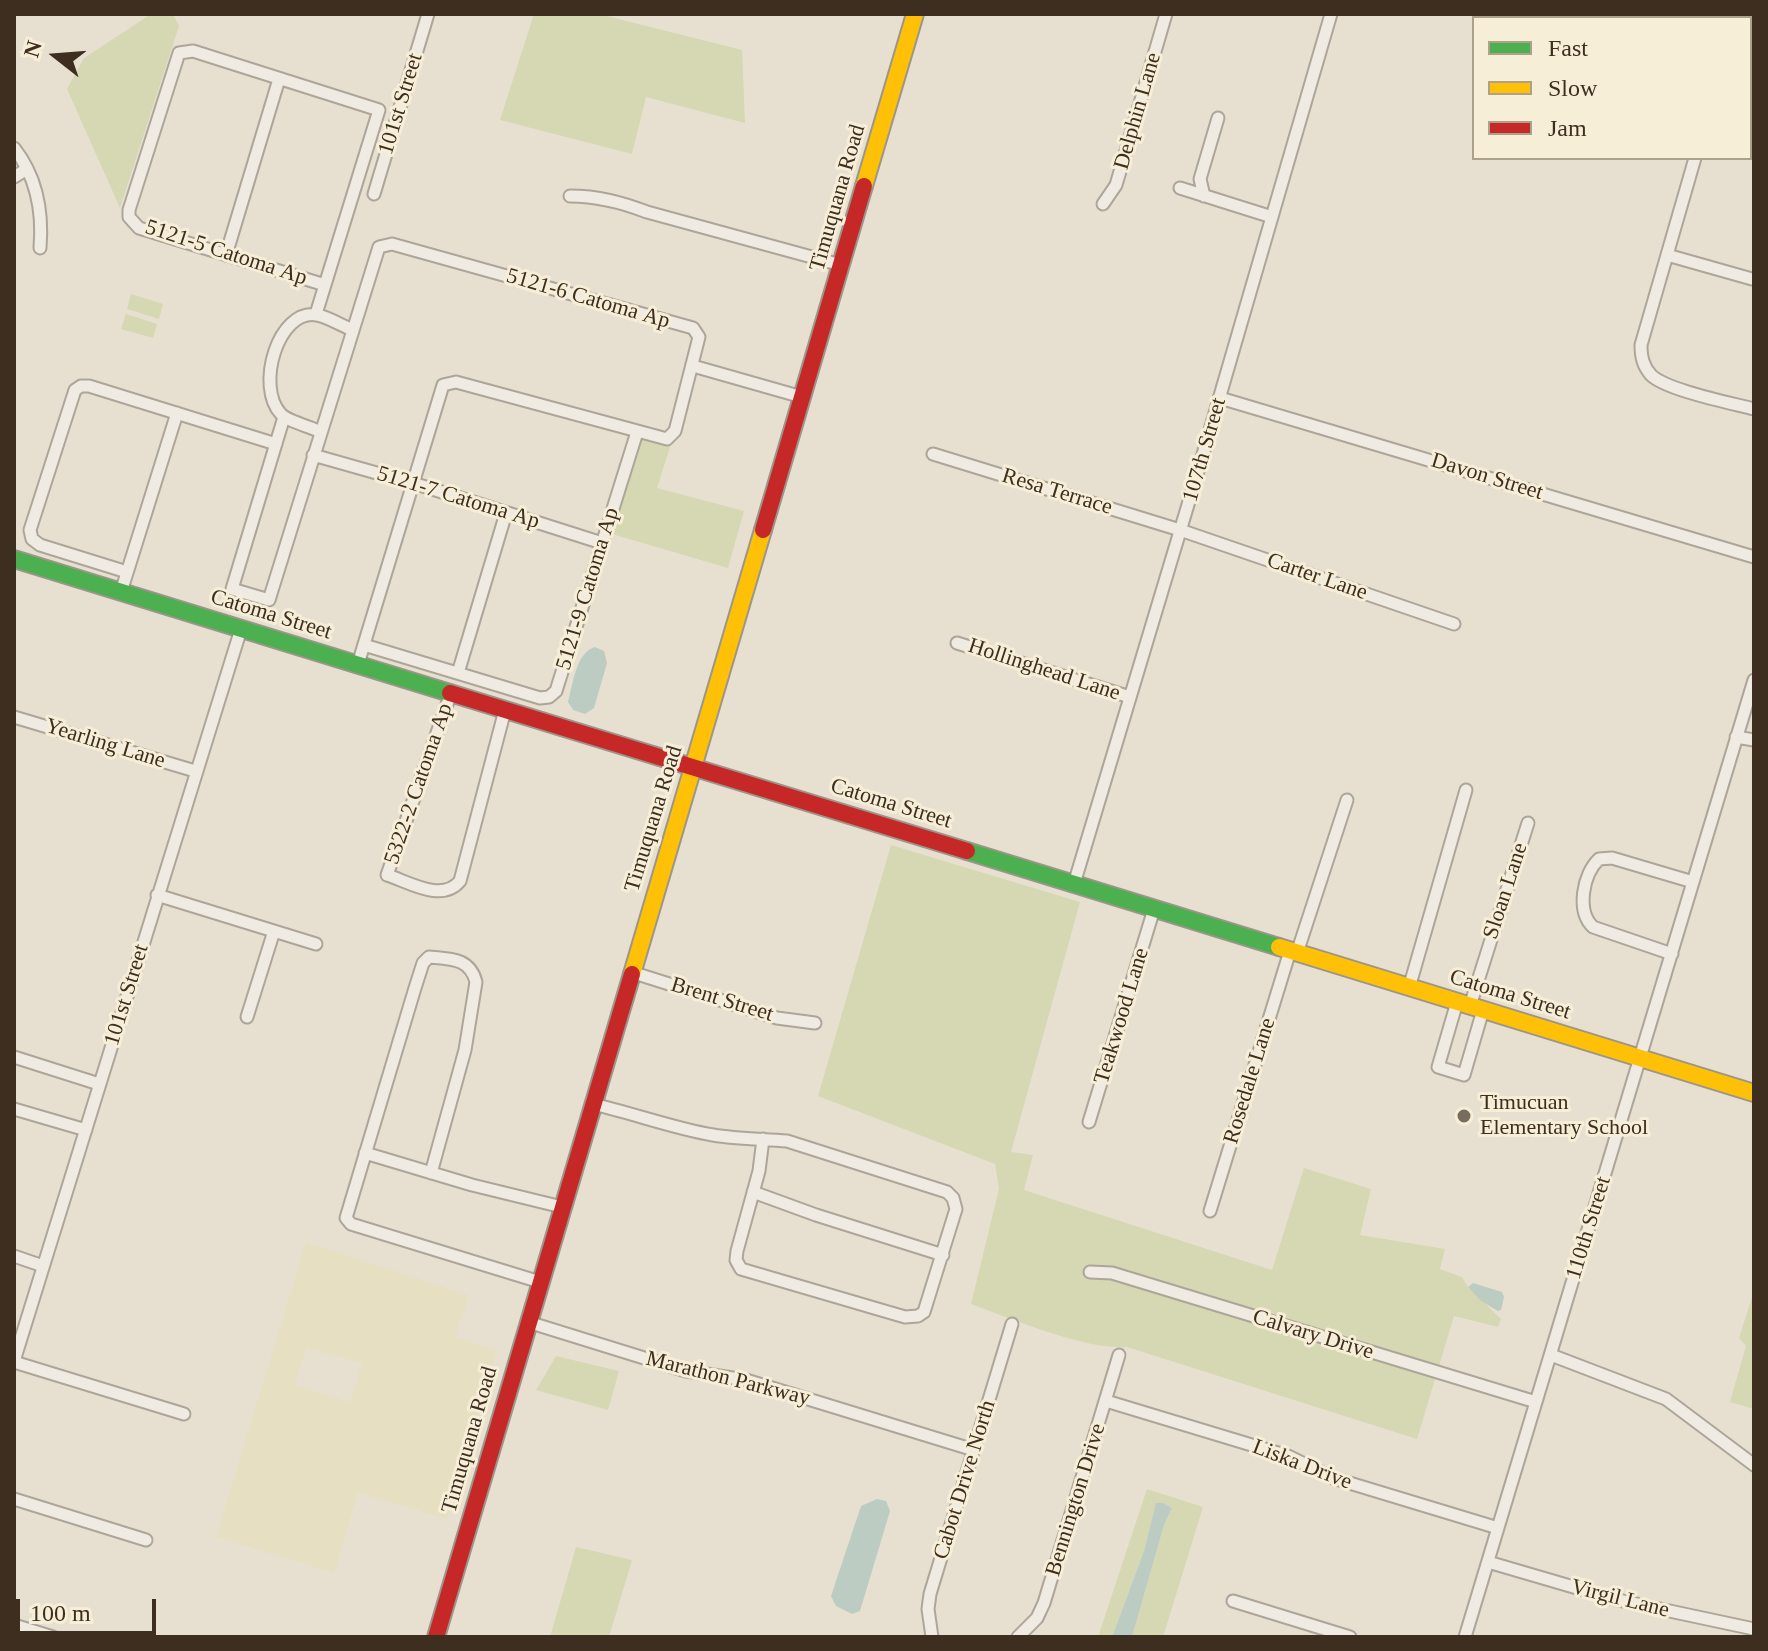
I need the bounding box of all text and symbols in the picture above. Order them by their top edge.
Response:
north arrow [16,16,96,96]
legend [1472,16,1752,160]
text: Fast [1548,35,1588,61]
text: N [18,38,47,60]
street label: 101st Street [373,50,429,158]
street label: Delphin Lane [1109,50,1167,172]
text: Slow [1548,75,1597,101]
text: Jam [1548,115,1587,141]
street label: Timuquana Road [804,122,872,274]
street label: 5121-5 Catoma Ap [142,214,310,292]
street label: 5121-6 Catoma Ap [503,263,673,335]
street label: 107th Street [1178,395,1232,505]
street label: Davon Street [1428,447,1546,507]
street label: 5121-7 Catoma Ap [374,461,542,535]
street label: Resa Terrace [999,463,1115,521]
street label: 5121-9 Catoma Ap [551,505,625,673]
street label: Carter Lane [1263,548,1371,606]
street label: Catoma Street [207,584,335,646]
street label: Hollinghead Lane [965,633,1123,707]
street label: 5322-2 Catoma Ap [379,700,459,868]
street label: Yearling Lane [42,713,168,775]
street label: Timuquana Road [619,743,689,895]
street label: Catoma Street [827,773,955,835]
street label: Sloan Lane [1478,840,1534,942]
street label: 101st Street [99,941,155,1049]
street label: Teakwood Lane [1089,945,1155,1087]
street label: Catoma Street [1446,964,1574,1026]
street label: Brent Street [668,972,776,1028]
street label: Rosedale Lane [1218,1015,1282,1147]
place label: Timucuan Elementary School [1480,1090,1648,1142]
marker: Timucuan Elementary School [1455,1107,1473,1125]
street label: 110th Street [1561,1173,1617,1283]
street label: Calvary Drive [1249,1304,1377,1366]
street label: Marathon Parkway [643,1346,813,1412]
street label: Timuquana Road [436,1364,504,1516]
street label: Cabot Drive North [928,1397,1002,1563]
street label: Bennington Drive [1040,1420,1112,1580]
street label: Liska Drive [1249,1434,1355,1496]
street label: Virgil Lane [1568,1574,1672,1624]
scale bar [20,1583,160,1633]
text: 100 m [30,1600,91,1626]

